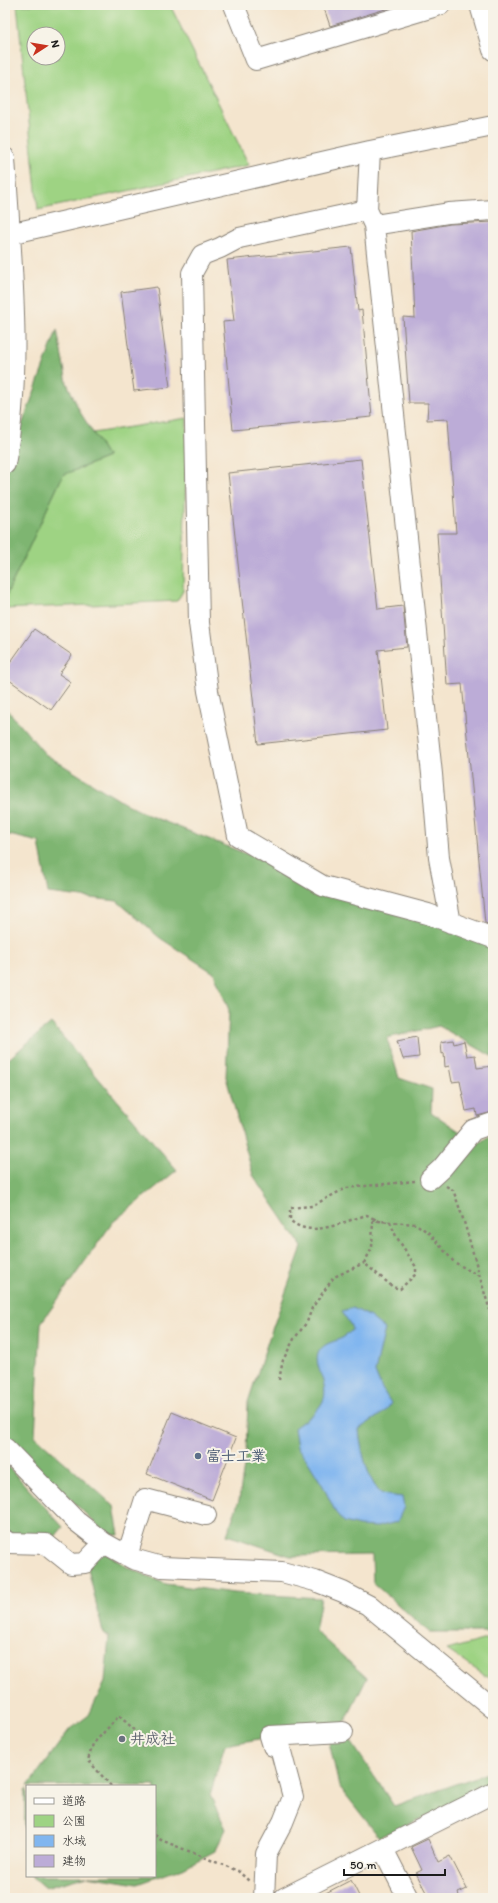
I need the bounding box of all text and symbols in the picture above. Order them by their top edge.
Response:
north arrow [26,26,66,66]
text: N [48,39,62,49]
place label: 富士工業 [206,1447,266,1465]
marker: 富士工業 [193,1451,203,1461]
place label: 井成社 [130,1730,175,1748]
marker: 井成社 [117,1734,127,1744]
legend [26,1785,156,1877]
text: 道路 [62,1794,86,1808]
text: 公園 [62,1814,86,1828]
text: 水域 [62,1834,86,1848]
scale bar [344,1851,445,1877]
text: 建物 [62,1854,86,1868]
text: 50 m [350,1858,376,1872]

